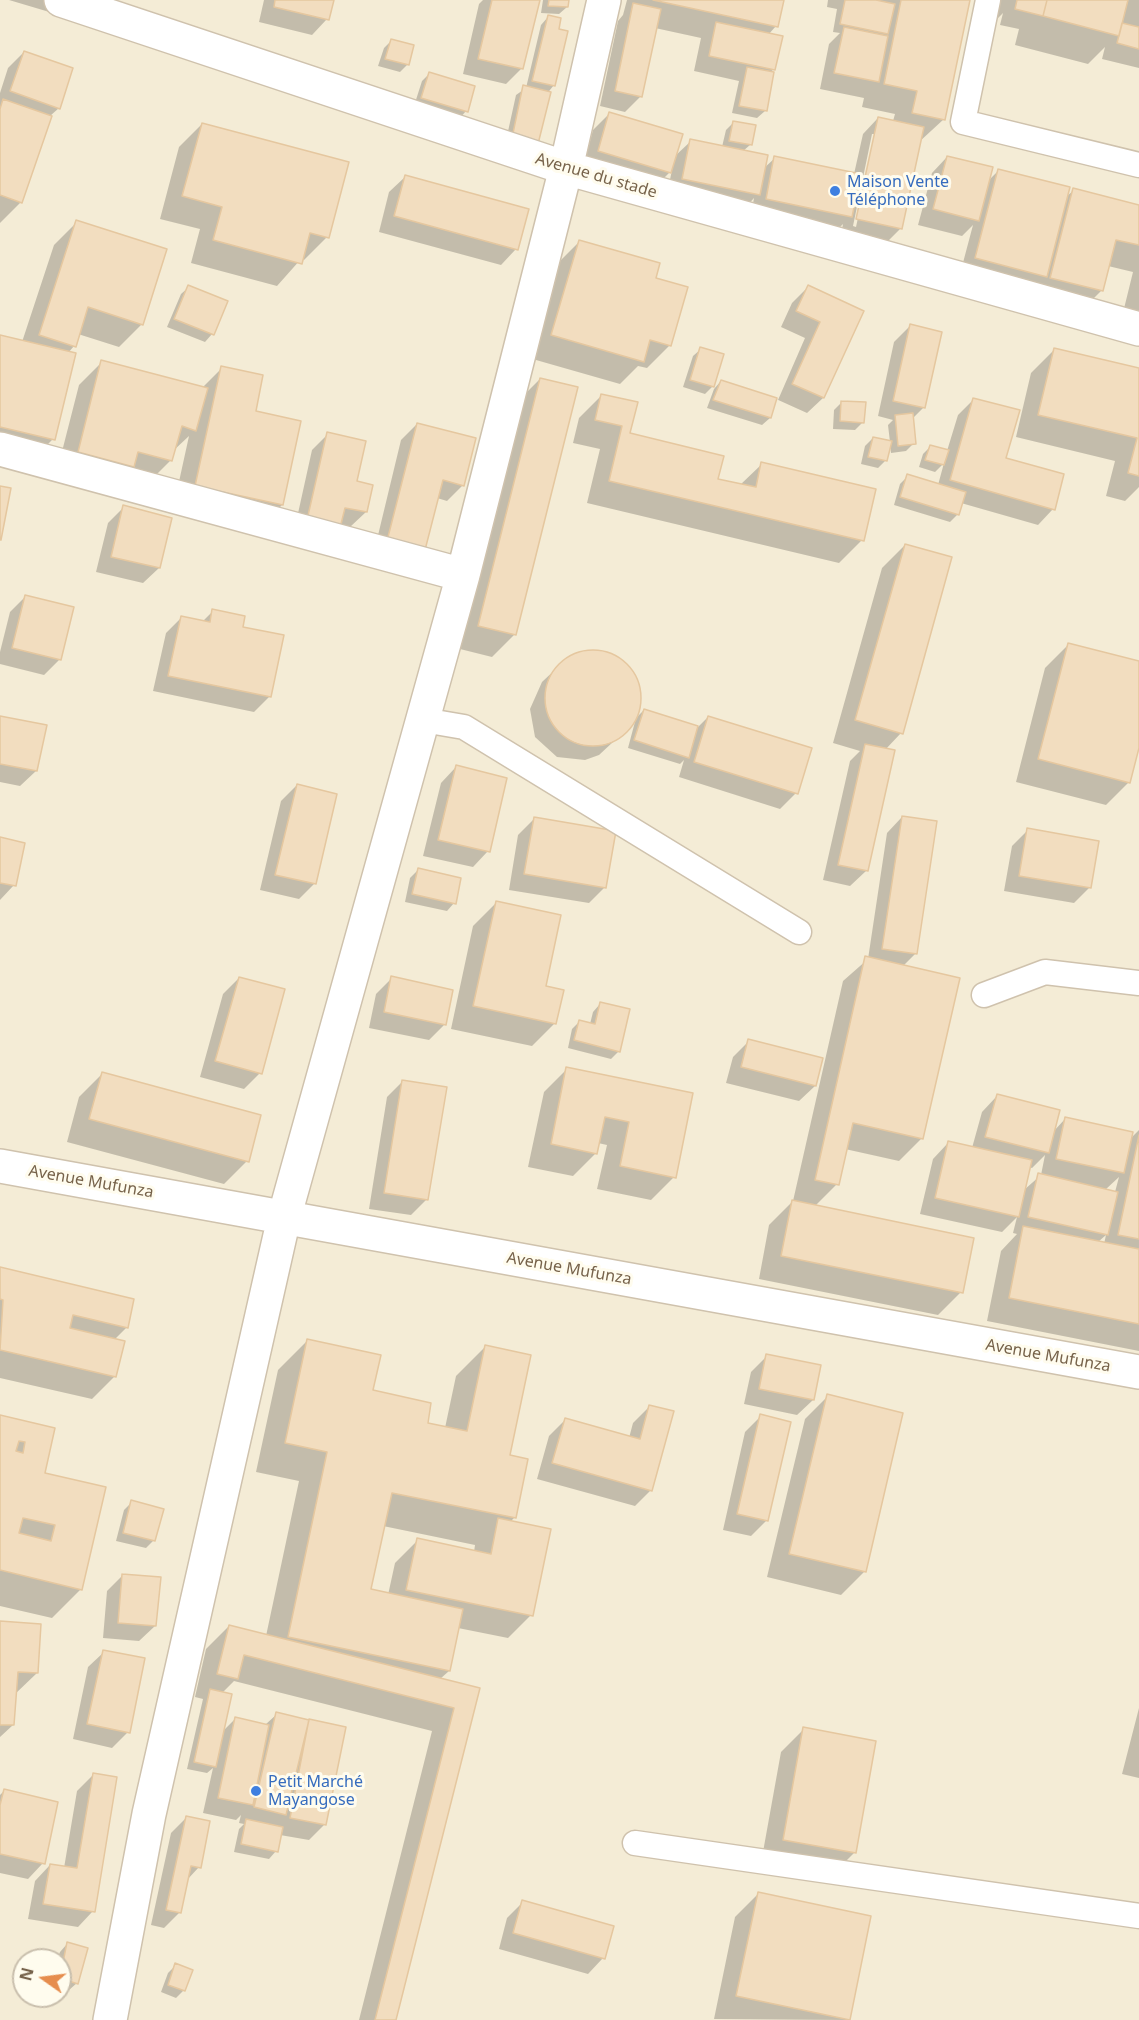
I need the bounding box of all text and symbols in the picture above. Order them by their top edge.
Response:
street label: Avenue du stade [533,149,659,203]
place label: Maison Vente Téléphone [847,172,949,210]
marker: Maison Vente Téléphone [828,184,842,198]
street label: Avenue Mufunza [27,1162,155,1202]
street label: Avenue Mufunza [505,1249,633,1289]
street label: Avenue Mufunza [984,1336,1112,1376]
place label: Petit Marché Mayangose [268,1772,363,1810]
marker: Petit Marché Mayangose [249,1784,263,1798]
north arrow [12,1948,72,2008]
text: N [14,1965,39,1983]

